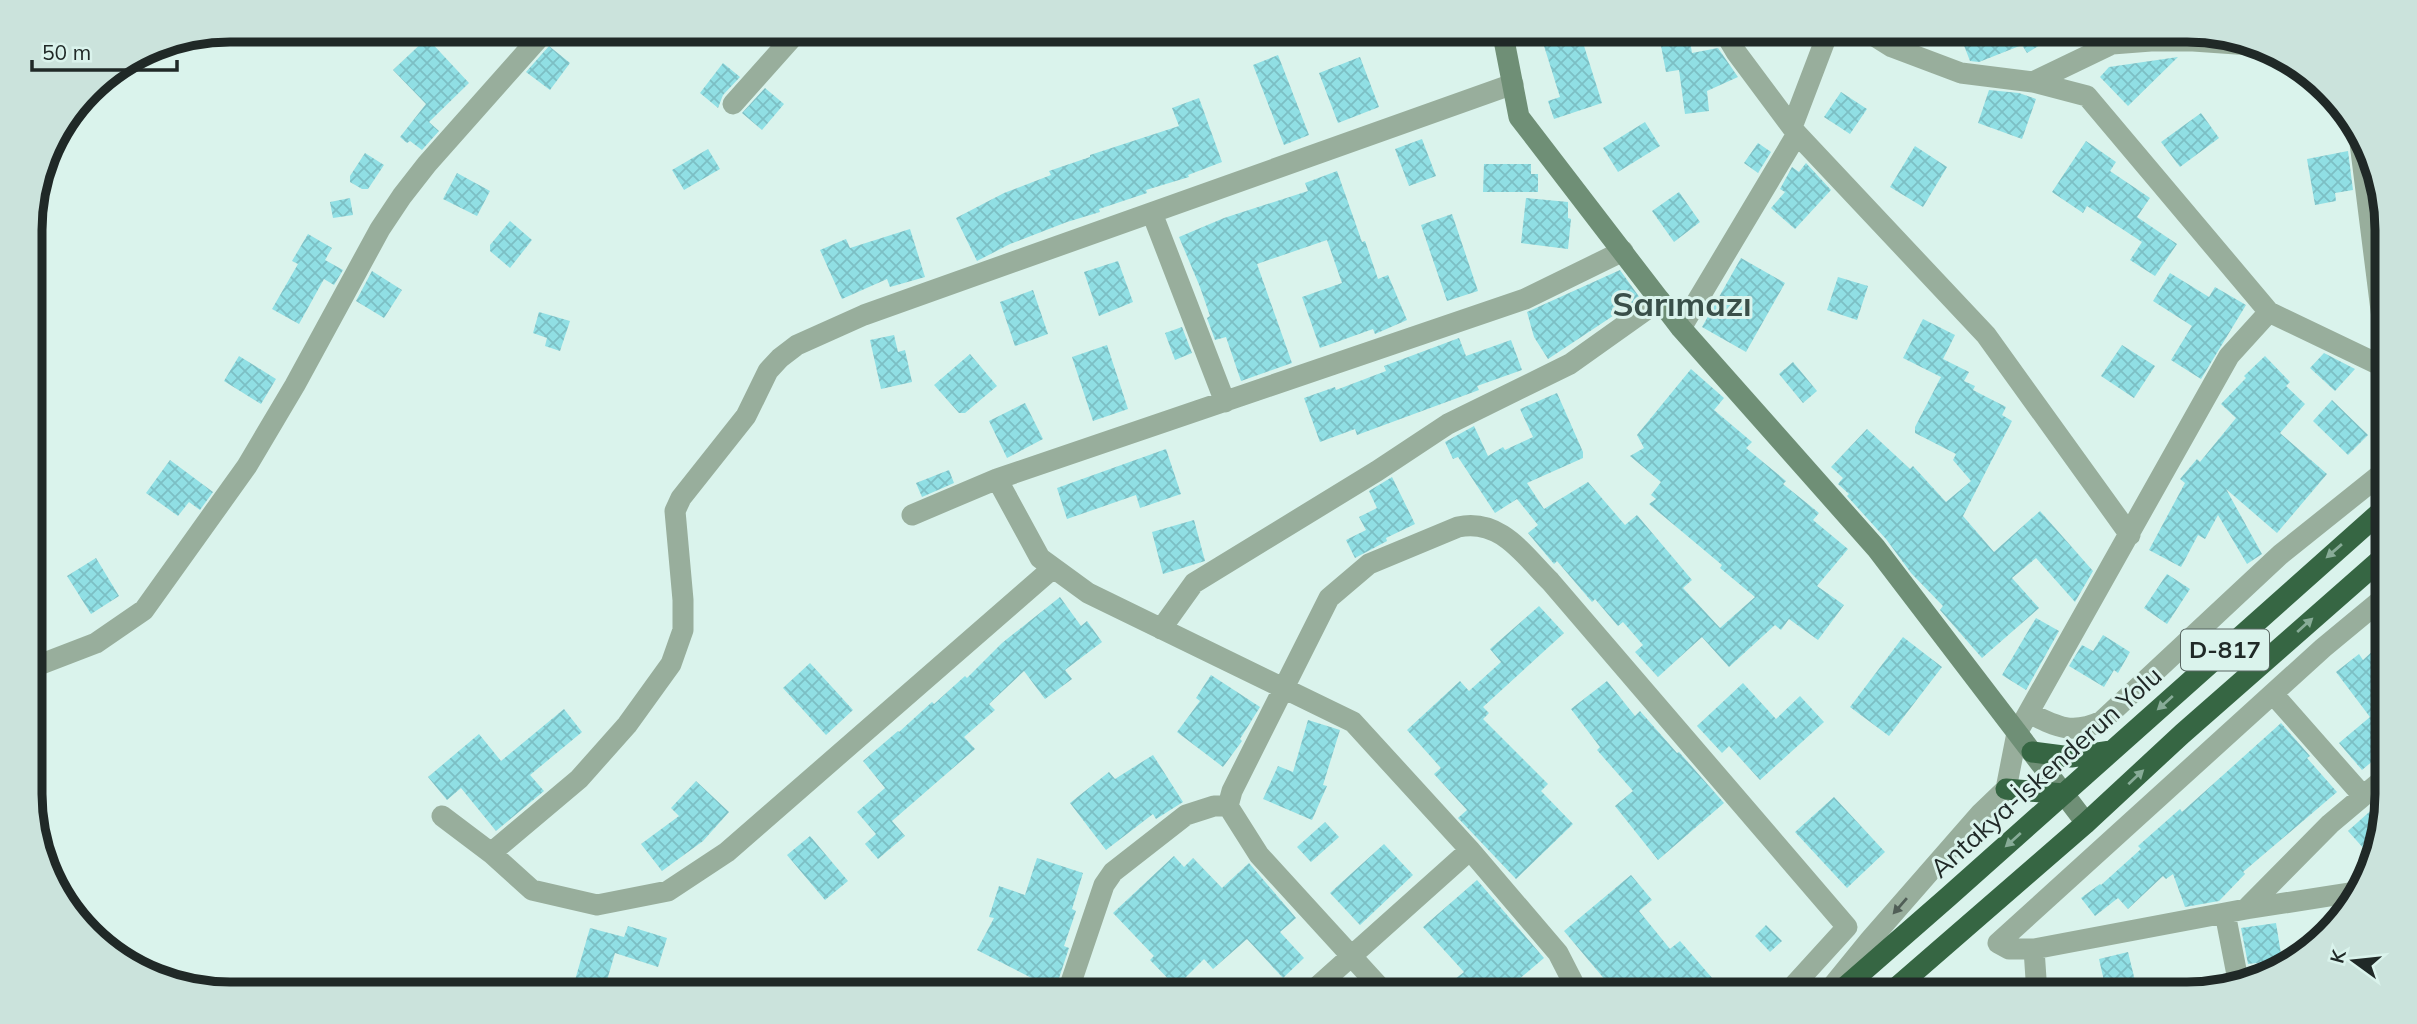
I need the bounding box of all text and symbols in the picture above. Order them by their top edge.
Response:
scale bar [32,28,177,72]
text: 50 m [42,39,91,65]
district label: Sarımazı [1612,283,1752,324]
one-way arrow [2326,543,2343,558]
one-way arrow [2297,618,2314,633]
road number: D-817 [2181,630,2269,670]
street label: Antakya-İskenderun Yolu [1923,659,2168,884]
one-way arrow [2156,695,2174,711]
one-way arrow [2127,769,2144,785]
one-way arrow [2004,832,2022,848]
one-way arrow [1892,897,1908,915]
north arrow [2319,926,2389,996]
text: K [2324,946,2351,966]

